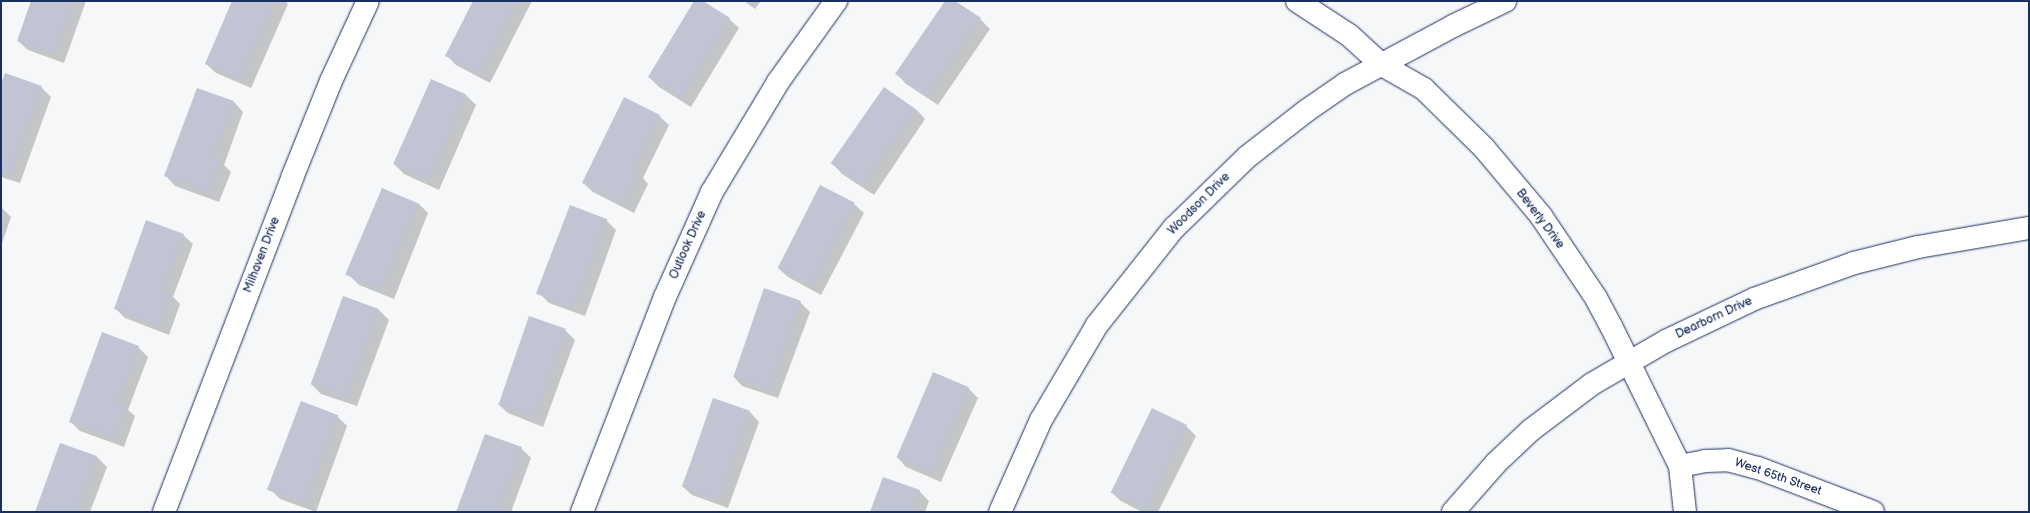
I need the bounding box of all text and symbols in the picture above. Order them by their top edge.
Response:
street label: Woodson Drive [1165,170,1233,238]
street label: Beverly Drive [1513,186,1567,252]
street label: Outlook Drive [667,209,709,281]
street label: Milhaven Drive [241,215,283,295]
street label: Dearborn Drive [1673,294,1755,342]
street label: West 65th Street [1733,455,1823,499]

